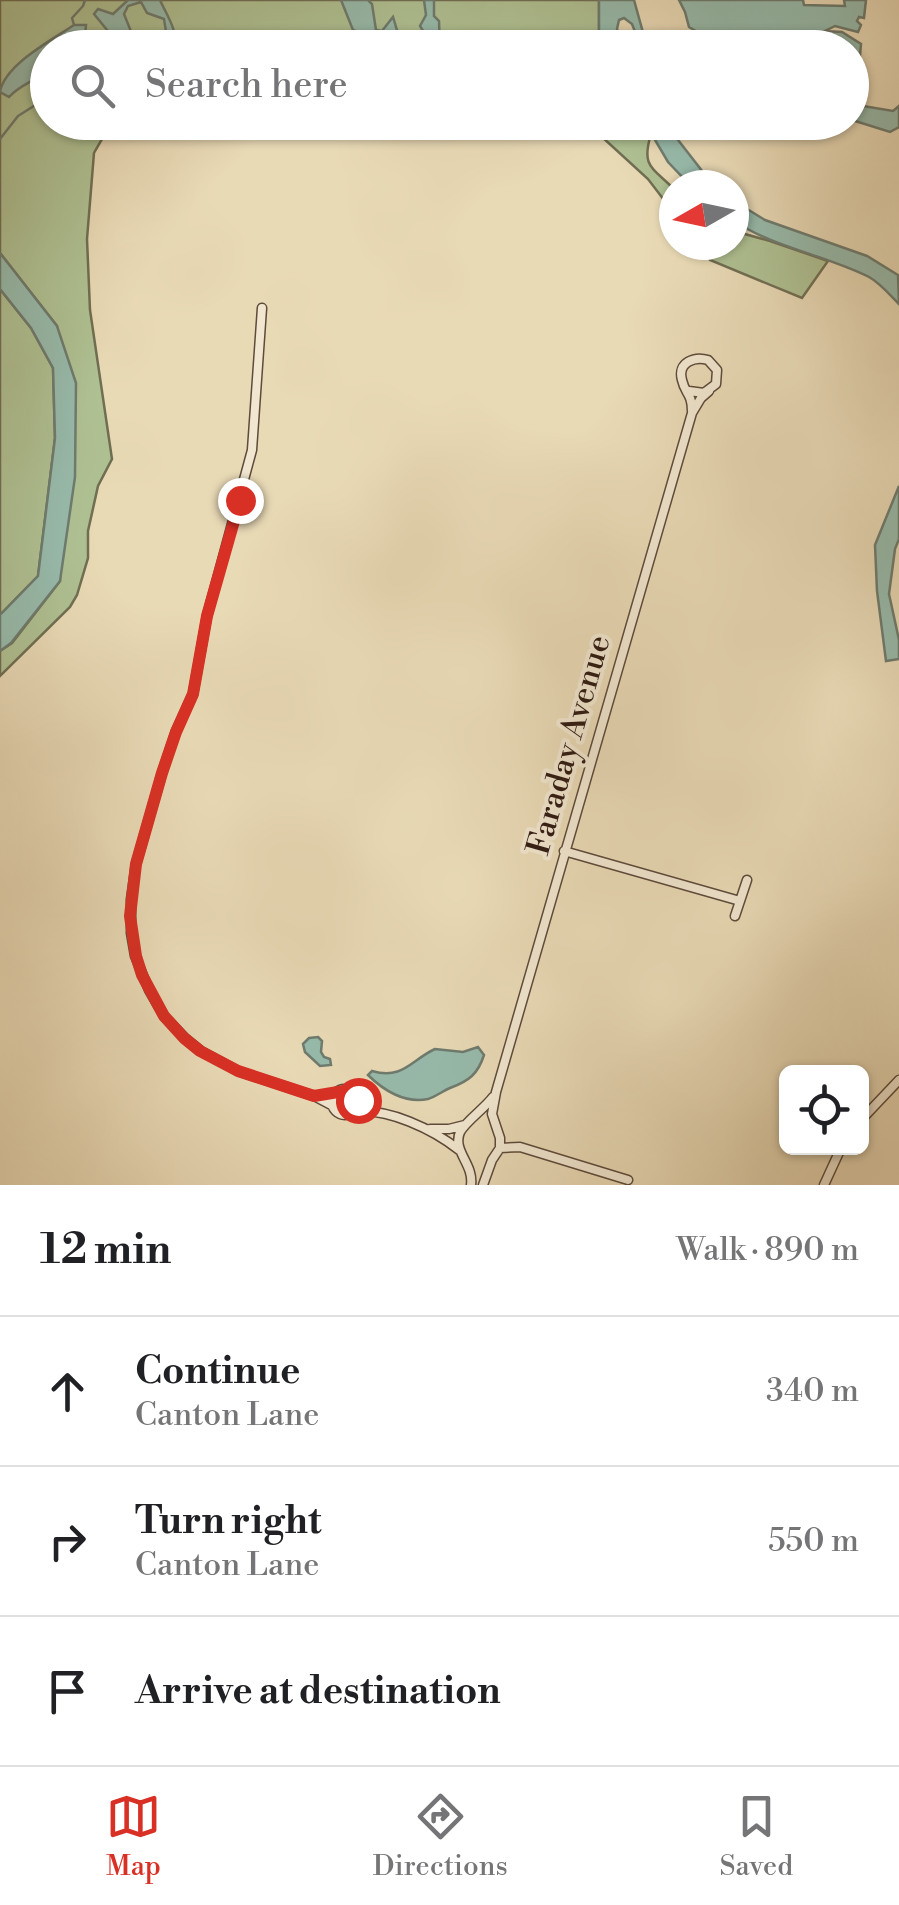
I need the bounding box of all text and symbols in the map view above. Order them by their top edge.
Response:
search box [30,30,869,140]
icon: search [65,58,120,113]
text: Search here [145,62,348,109]
north arrow [659,170,749,260]
route end [218,478,264,524]
street label: Faraday Avenue [519,630,619,860]
map controls [779,1065,869,1155]
button: locate [779,1065,869,1155]
route start [336,1078,382,1124]
text: 12 min [40,1224,171,1277]
text: Walk · 890 m [676,1230,859,1270]
text: Continue [135,1348,300,1395]
icon: ahead [40,1364,95,1419]
text: 340 m [766,1371,859,1411]
text: Canton Lane [135,1395,319,1435]
text: Turn right [135,1498,321,1545]
icon: right [40,1514,95,1569]
text: 550 m [768,1521,859,1561]
text: Canton Lane [135,1545,319,1585]
icon: arrive [40,1664,95,1719]
text: Arrive at destination [135,1668,501,1715]
tab: Map [106,1789,161,1884]
tab: Directions [373,1789,508,1884]
tab: Saved [720,1789,793,1884]

